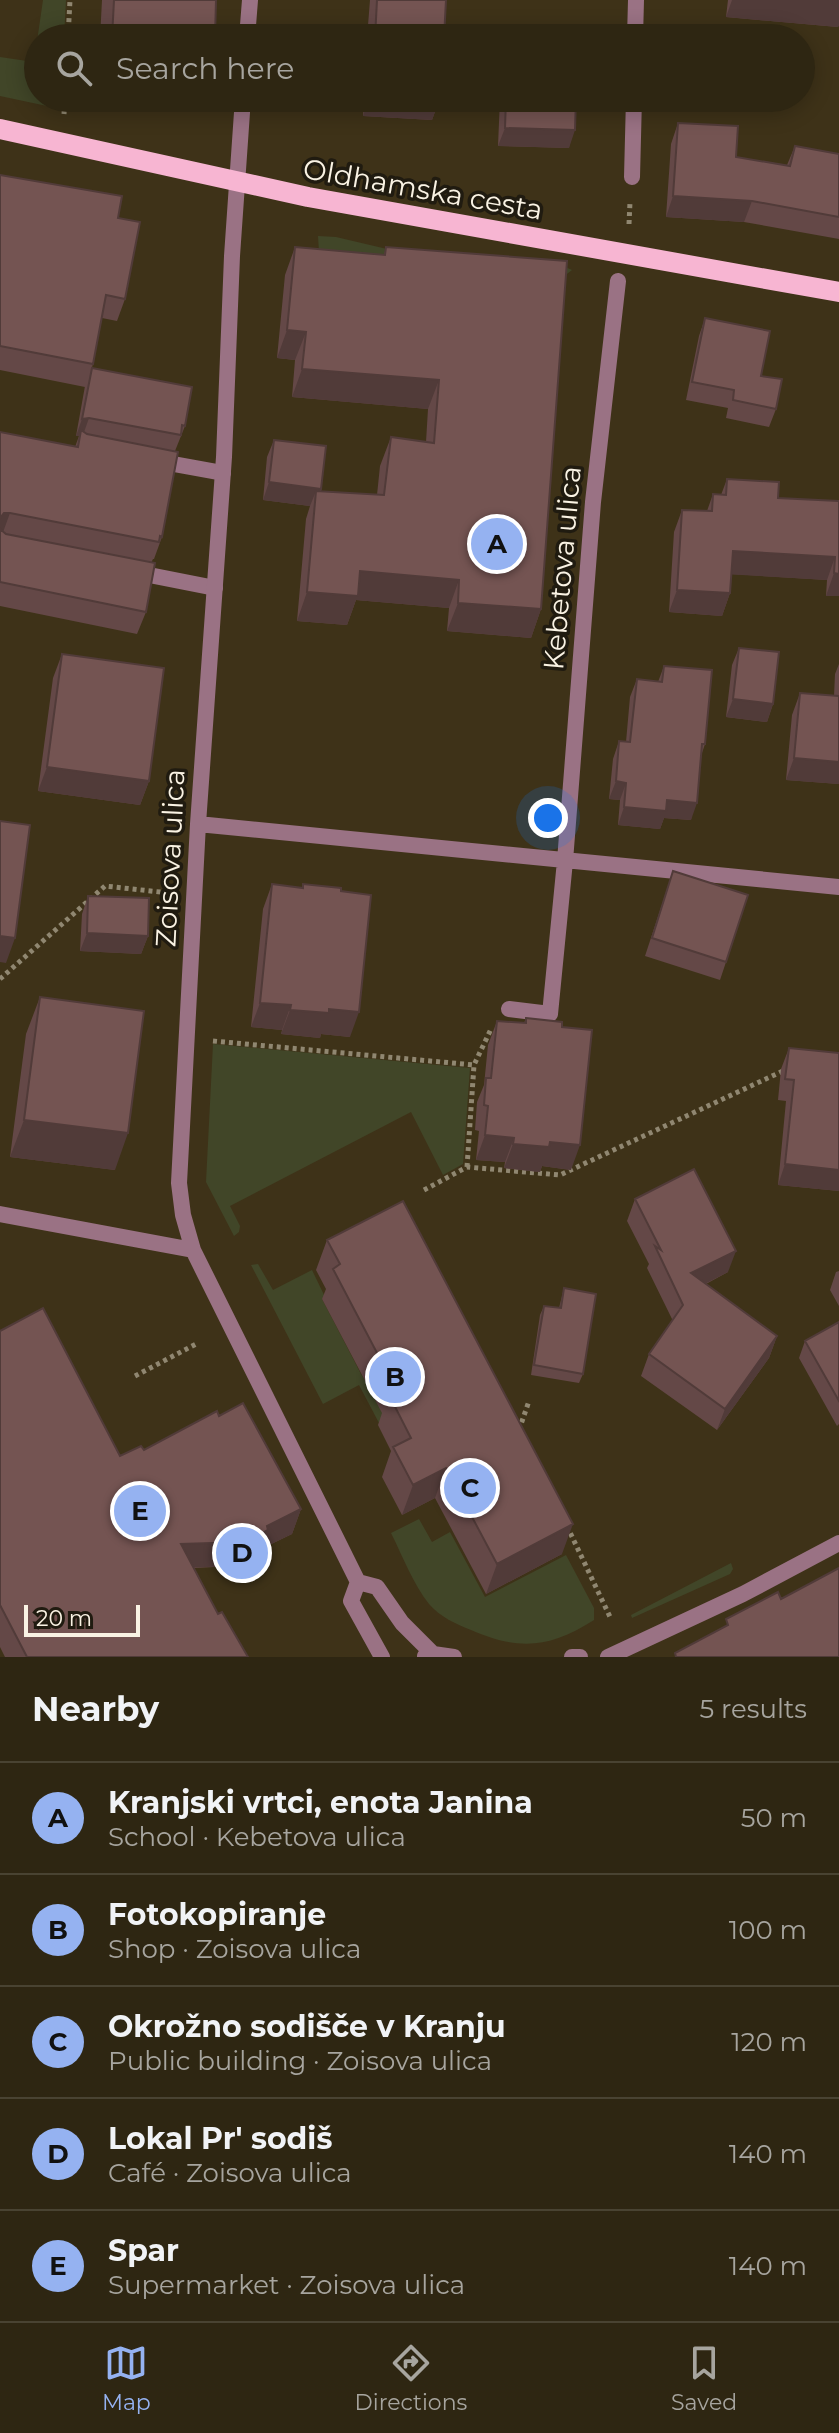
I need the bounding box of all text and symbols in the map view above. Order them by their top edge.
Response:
search box [24,24,815,112]
icon: search [52,46,96,90]
text: Search here [116,50,294,87]
street label: Oldhamska cesta [301,151,545,227]
street label: Kebetova ulica [536,465,588,671]
pin: A [471,514,523,574]
street label: Zoisova ulica [148,768,192,948]
your location [528,798,568,838]
pin: B [369,1347,421,1407]
pin: C [444,1458,496,1518]
pin: E [114,1481,166,1541]
pin: D [216,1523,268,1583]
scale bar [24,1601,140,1637]
text: 20 m [36,1605,92,1632]
text: Nearby [32,1688,159,1730]
text: 5 results [700,1693,807,1725]
text: Kranjski vrtci, enota Janina [108,1784,533,1821]
text: A [48,1802,68,1834]
text: 50 m [741,1802,807,1834]
text: School · Kebetova ulica [108,1821,406,1853]
text: Fotokopiranje [108,1896,326,1933]
text: B [48,1914,68,1946]
text: 100 m [729,1914,807,1946]
text: Shop · Zoisova ulica [108,1933,361,1965]
text: Okrožno sodišče v Kranju [108,2008,506,2045]
text: C [49,2026,67,2058]
text: 120 m [731,2026,807,2058]
text: Public building · Zoisova ulica [108,2045,492,2077]
text: Lokal Pr' sodiš [108,2120,332,2157]
text: D [47,2138,69,2170]
text: 140 m [729,2138,807,2170]
text: Café · Zoisova ulica [108,2157,352,2189]
text: Spar [108,2232,179,2269]
text: E [49,2250,67,2282]
text: 140 m [729,2250,807,2282]
text: Supermarket · Zoisova ulica [108,2269,465,2301]
tab: Map [102,2341,151,2416]
tab: Directions [355,2341,467,2416]
tab: Saved [671,2341,737,2416]

